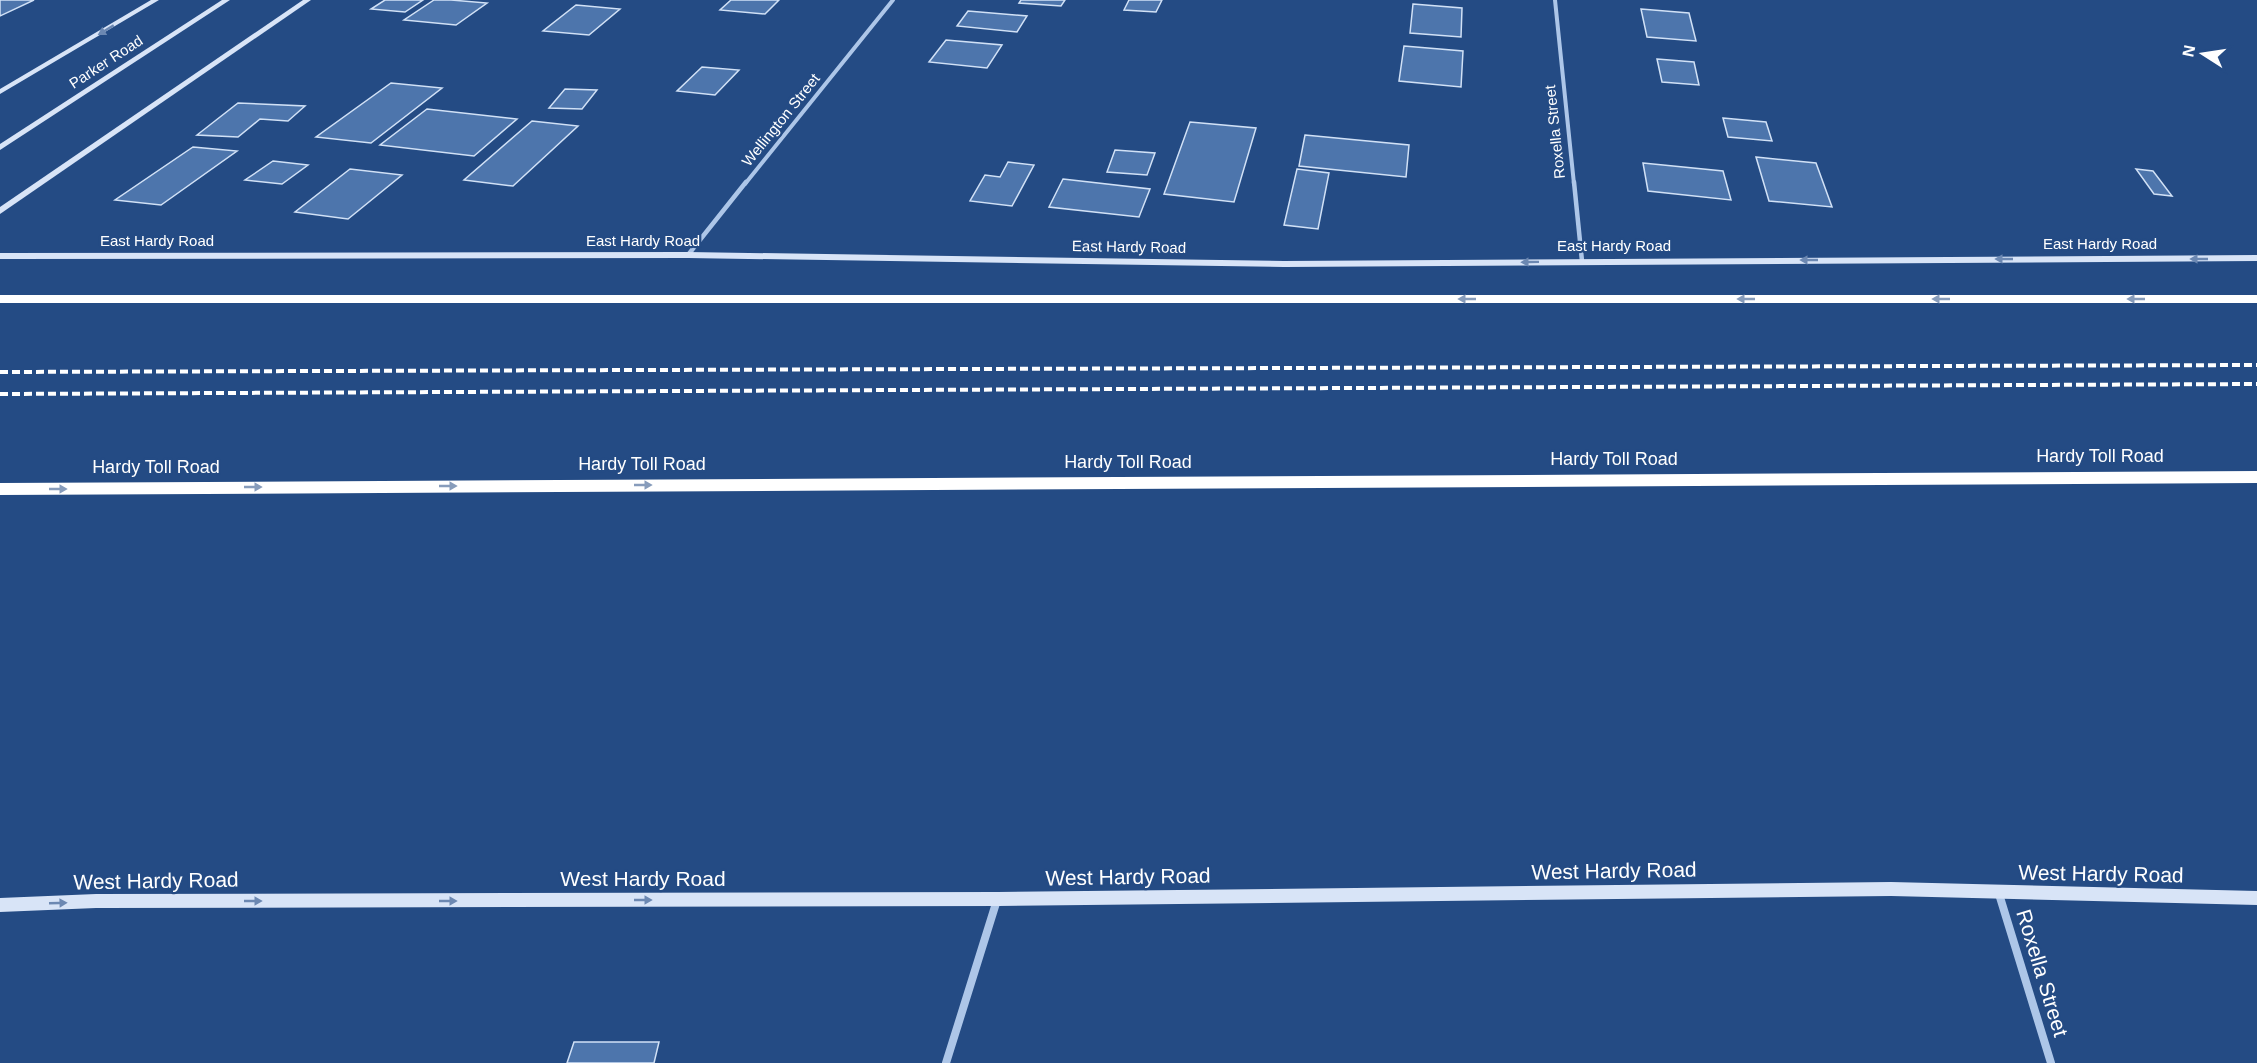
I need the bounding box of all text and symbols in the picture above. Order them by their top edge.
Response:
one-way arrow [97,24,114,34]
north arrow [2173,24,2233,84]
street label: Parker Road [66,32,146,92]
text: N [2179,44,2198,58]
street label: Wellington Street [738,69,824,169]
street label: Roxella Street [1541,83,1568,180]
street label: East Hardy Road [100,232,214,249]
street label: East Hardy Road [586,232,700,249]
street label: East Hardy Road [2043,235,2157,252]
street label: East Hardy Road [1072,237,1186,256]
street label: East Hardy Road [1557,237,1671,254]
one-way arrow [1994,254,2013,264]
one-way arrow [2189,254,2208,264]
one-way arrow [1799,255,1818,265]
one-way arrow [1520,257,1539,267]
one-way arrow [1457,294,1476,304]
one-way arrow [1736,294,1755,304]
one-way arrow [1931,294,1950,304]
one-way arrow [2126,294,2145,304]
street label: Hardy Toll Road [2036,446,2164,466]
street label: Hardy Toll Road [1550,449,1678,469]
street label: Hardy Toll Road [1064,452,1192,472]
street label: Hardy Toll Road [578,454,706,474]
street label: Hardy Toll Road [92,457,220,477]
one-way arrow [634,480,653,490]
one-way arrow [439,481,458,491]
one-way arrow [244,483,263,492]
one-way arrow [49,484,68,493]
street label: West Hardy Road [1531,858,1697,883]
street label: West Hardy Road [2018,861,2184,886]
street label: West Hardy Road [1045,864,1211,889]
street label: West Hardy Road [560,867,726,890]
street label: West Hardy Road [73,868,239,893]
one-way arrow [634,895,653,905]
one-way arrow [244,896,263,906]
one-way arrow [439,896,458,905]
one-way arrow [49,898,68,908]
street label: Roxella Street [2012,906,2073,1039]

